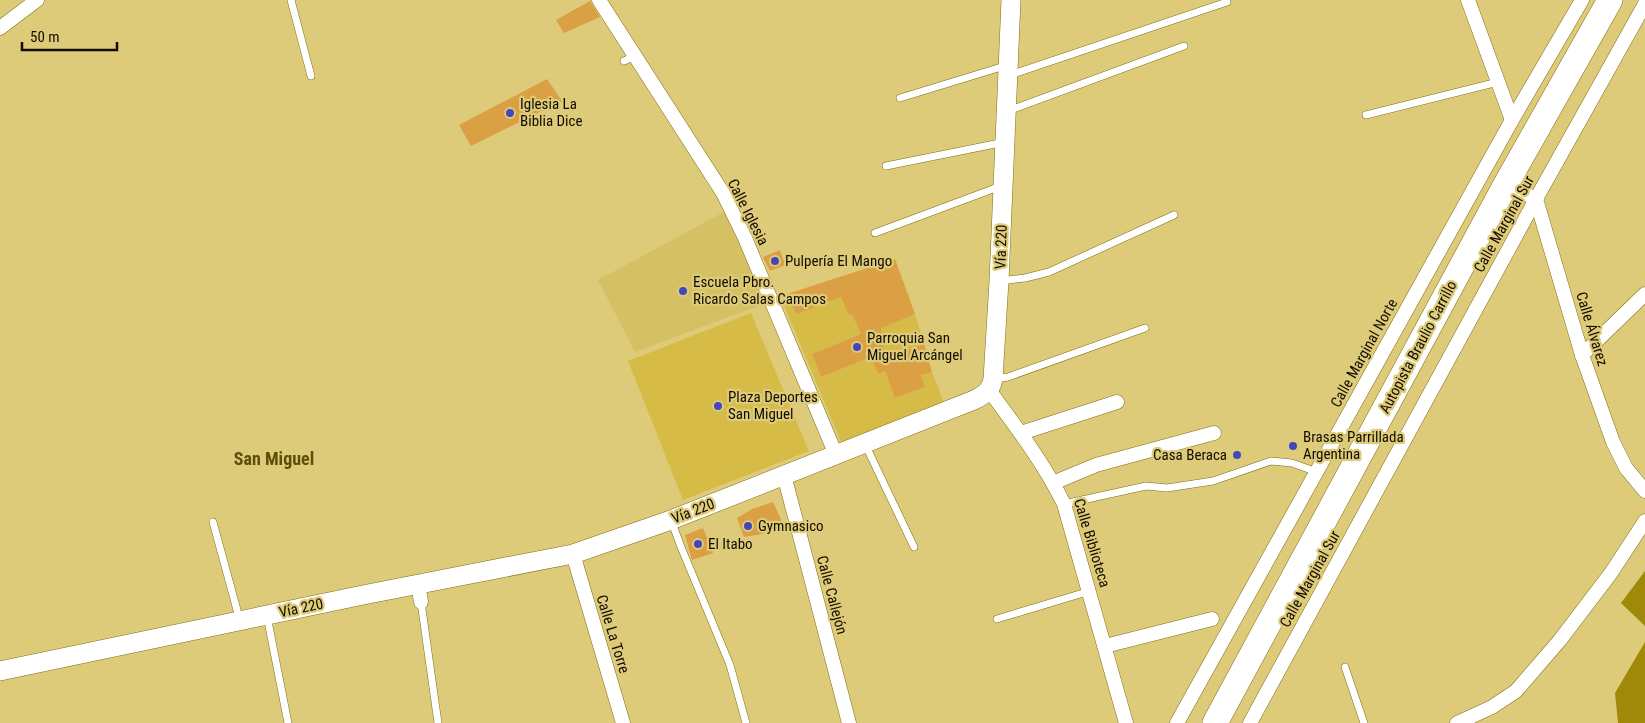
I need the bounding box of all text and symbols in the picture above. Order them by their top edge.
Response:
scale bar [22,20,118,52]
text: 50 m [30,28,60,46]
place label: Iglesia La Biblia Dice [520,95,583,130]
marker: Iglesia La Biblia Dice [504,107,516,119]
street label: Calle Marginal Sur [1470,172,1538,275]
street label: Calle Iglesia [724,176,772,248]
street label: Vía 220 [991,224,1011,270]
place label: Pulpería El Mango [785,252,892,270]
marker: Pulpería El Mango [769,255,781,267]
place label: Escuela Pbro. Ricardo Salas Campos [693,273,826,308]
street label: Autopista Braulio Carrillo [1375,278,1461,416]
marker: Escuela Pbro. Ricardo Salas Campos [677,285,689,297]
street label: Calle Álvarez [1572,290,1612,368]
street label: Calle Marginal Norte [1327,296,1401,410]
place label: Parroquia San Miguel Arcángel [867,329,963,364]
marker: Parroquia San Miguel Arcángel [851,341,863,353]
place label: Plaza Deportes San Miguel [728,388,818,423]
marker: Plaza Deportes San Miguel [712,400,724,412]
place label: Brasas Parrillada Argentina [1303,428,1404,463]
marker: Brasas Parrillada Argentina [1287,440,1299,452]
place label: Casa Beraca [1153,446,1227,464]
district label: San Miguel [234,448,314,469]
marker: Casa Beraca [1231,449,1243,461]
street label: Vía 220 [669,495,717,527]
street label: Calle Biblioteca [1070,496,1114,590]
place label: Gymnasico [758,517,824,535]
marker: Gymnasico [742,520,754,532]
street label: Calle Marginal Sur [1276,527,1344,630]
place label: El Itabo [708,535,753,553]
marker: El Itabo [692,538,704,550]
street label: Calle Callejón [813,554,851,636]
street label: Calle La Torre [593,593,633,675]
street label: Vía 220 [277,595,325,621]

